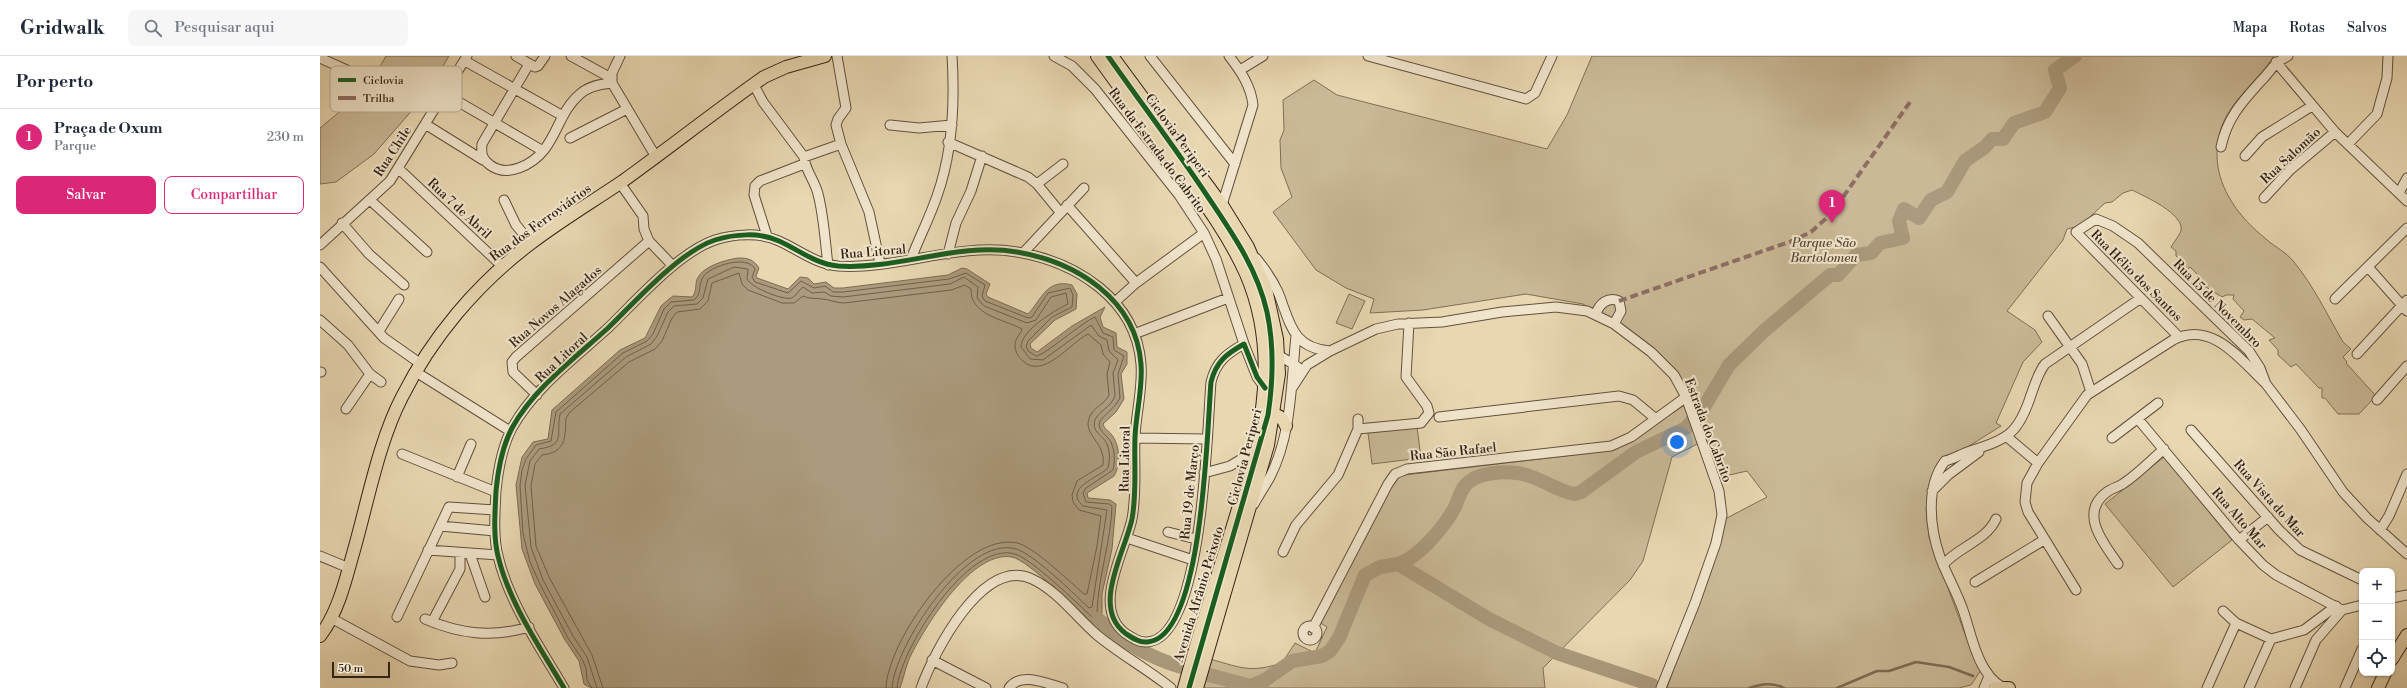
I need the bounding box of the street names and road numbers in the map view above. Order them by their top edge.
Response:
street label: Rua da Estrada do Cabrito [1105,85,1209,216]
street label: Ciclovia Periperi [1141,91,1213,181]
street label: Rua Chile [371,123,415,180]
street label: Rua Salomão [2257,124,2324,188]
street label: Rua 7 de Abril [424,175,495,243]
street label: Rua dos Ferroviários [487,180,595,265]
street label: Rua Hélio dos Santos [2087,227,2186,325]
street label: Rua Litoral [839,241,907,263]
street label: Rua 15 de Novembro [2170,256,2265,351]
street label: Rua Novos Alagados [506,262,605,351]
street label: Rua Litoral [532,329,591,386]
street label: Estrada do Cabrito [1681,376,1735,485]
street label: Ciclovia Periperi [1224,407,1266,507]
street label: Rua Litoral [1116,426,1134,492]
street label: Rua São Rafael [1409,439,1497,465]
street label: Rua 19 de Março [1177,444,1203,540]
street label: Rua Vista do Mar [2230,456,2309,541]
street label: Rua Alto Mar [2208,485,2271,553]
street label: Avenida Afrânio Peixoto [1170,524,1227,665]

